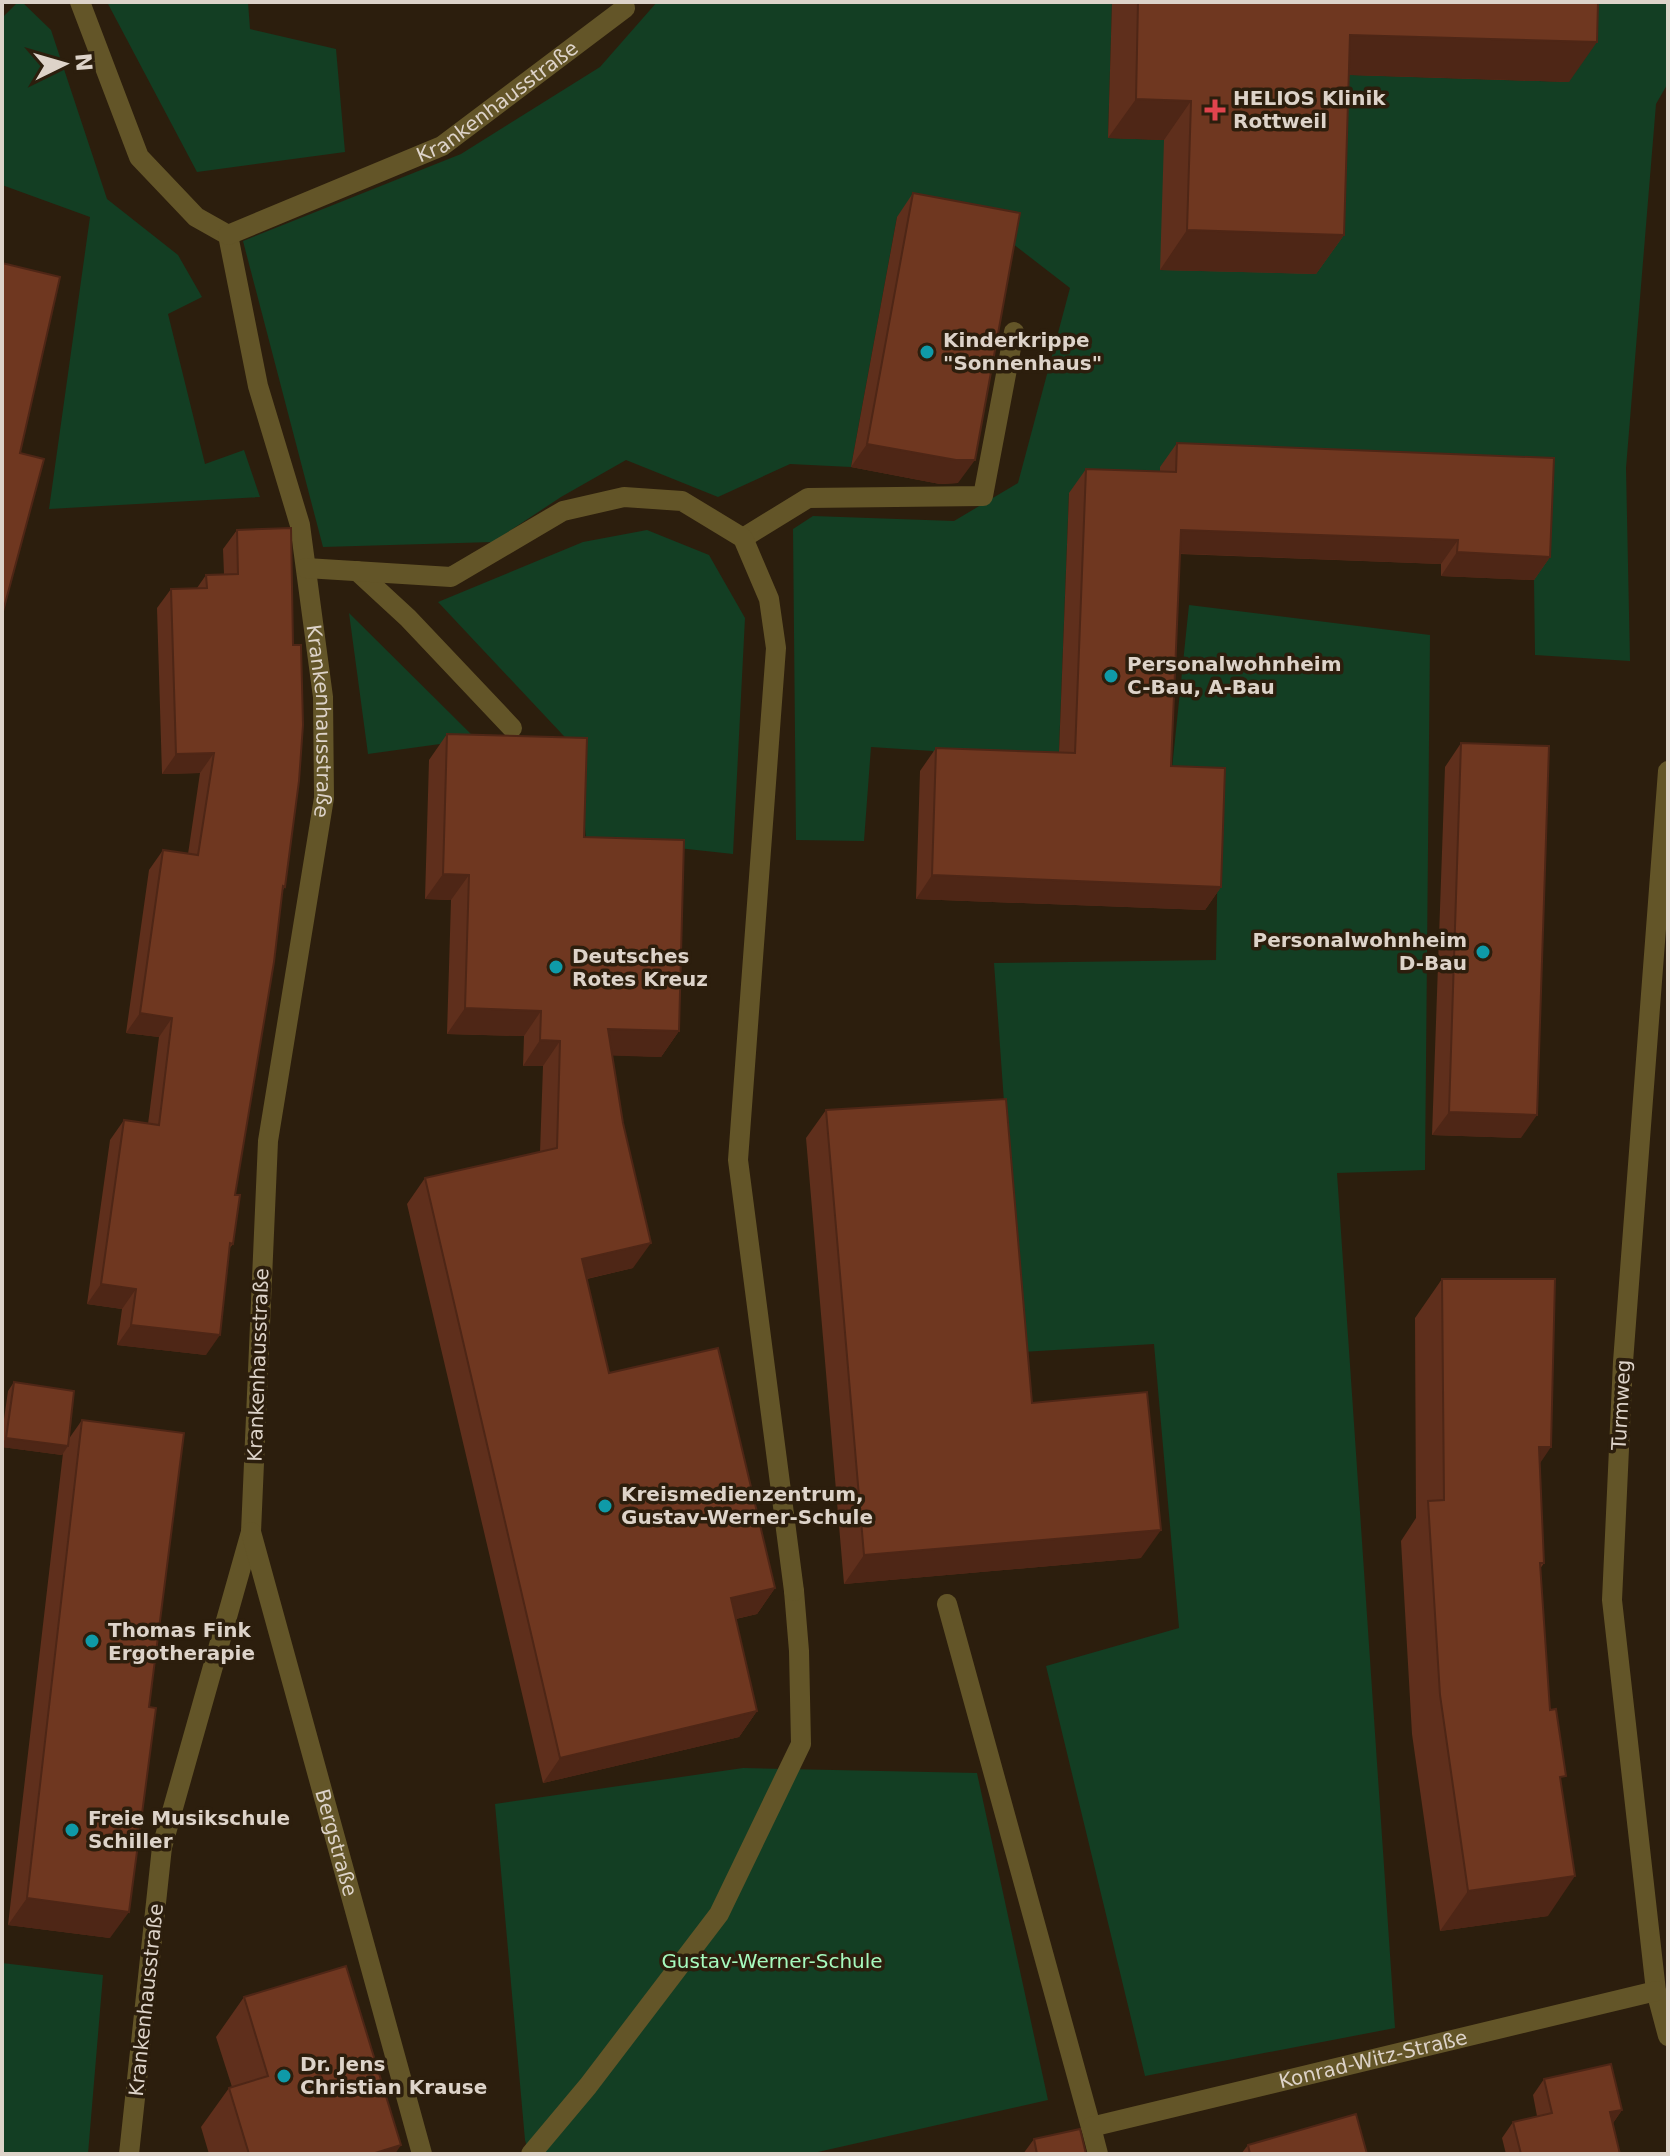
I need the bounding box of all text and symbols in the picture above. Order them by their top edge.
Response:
north arrow [24,24,104,104]
street label: Krankenhausstraße [413,36,583,167]
text: N [70,52,97,73]
place label: HELIOS Klinik Rottweil [1233,86,1386,133]
marker: HELIOS Klinik Rottweil [1204,99,1226,121]
place label: Kinderkrippe "Sonnenhaus" [943,328,1102,375]
marker: Kinderkrippe "Sonnenhaus" [918,343,936,361]
street label: Krankenhausstraße [301,623,337,820]
place label: Personalwohnheim C-Bau, A-Bau [1127,652,1342,699]
marker: Personalwohnheim C-Bau, A-Bau [1102,667,1120,685]
place label: Personalwohnheim D-Bau [1252,928,1467,975]
marker: Personalwohnheim D-Bau [1474,943,1492,961]
place label: Deutsches Rotes Kreuz [572,944,708,991]
marker: Deutsches Rotes Kreuz [547,958,565,976]
street label: Krankenhausstraße [243,1268,273,1462]
street label: Turmweg [1607,1359,1635,1452]
place label: Kreismedienzentrum, Gustav-Werner-Schule [621,1482,873,1529]
marker: Kreismedienzentrum, Gustav-Werner-Schule [596,1497,614,1515]
place label: Thomas Fink Ergotherapie [108,1618,255,1665]
marker: Thomas Fink Ergotherapie [83,1632,101,1650]
street label: Bergstraße [310,1786,363,1899]
place label: Freie Musikschule Schiller [88,1806,290,1853]
marker: Freie Musikschule Schiller [63,1821,81,1839]
street label: Krankenhausstraße [124,1902,168,2098]
park label: Gustav-Werner-Schule [661,1949,883,1973]
street label: Konrad-Witz-Straße [1276,2025,1470,2093]
place label: Dr. Jens Christian Krause [300,2052,487,2099]
marker: Dr. Jens Christian Krause [275,2067,293,2085]

